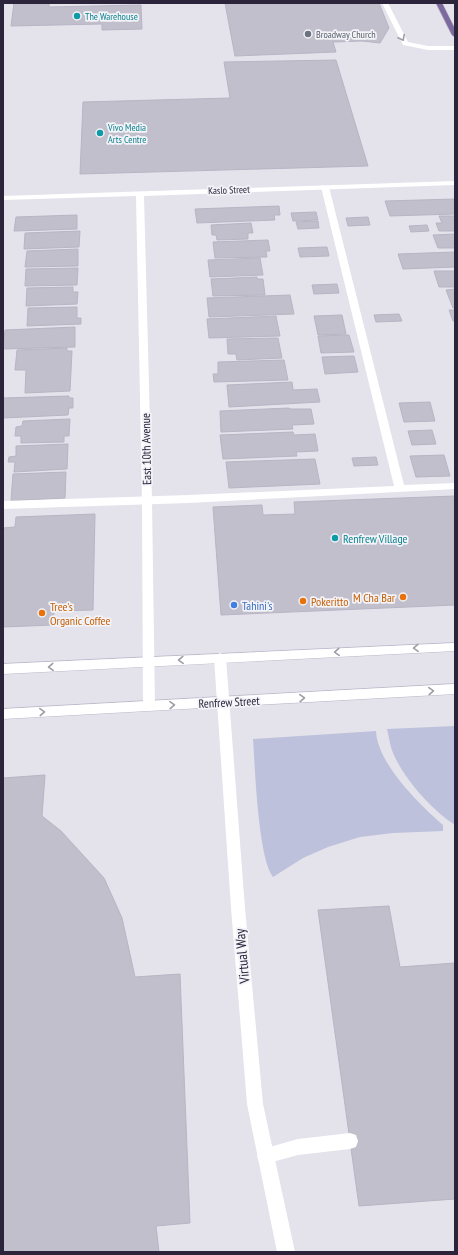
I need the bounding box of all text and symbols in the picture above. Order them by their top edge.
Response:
place label: The Warehouse [85,10,138,23]
marker: The Warehouse [72,11,82,21]
place label: Broadway Church [316,28,376,41]
marker: Broadway Church [303,29,313,39]
one-way arrow [397,34,405,41]
place label: Vivo Media Arts Centre [107,121,146,146]
marker: Vivo Media Arts Centre [95,128,105,138]
street label: Kaslo Street [208,183,250,197]
street label: East 10th Avenue [138,413,154,485]
place label: Renfrew Village [343,531,408,546]
marker: Renfrew Village [330,533,340,543]
place label: M Cha Bar [353,590,396,605]
marker: M Cha Bar [398,592,408,602]
place label: Pokeritto [311,594,348,609]
marker: Pokeritto [298,596,308,606]
place label: Tahini's [242,598,273,613]
place label: Tree's Organic Coffee [50,599,110,628]
marker: Tahini's [229,600,239,610]
marker: Tree's Organic Coffee [37,608,47,618]
one-way arrow [413,644,419,653]
one-way arrow [334,648,340,656]
one-way arrow [178,655,184,664]
one-way arrow [48,663,54,671]
one-way arrow [428,686,434,695]
street label: Renfrew Street [198,693,261,711]
one-way arrow [299,693,305,702]
one-way arrow [169,701,175,709]
one-way arrow [39,708,45,716]
street label: Virtual Way [231,927,253,985]

